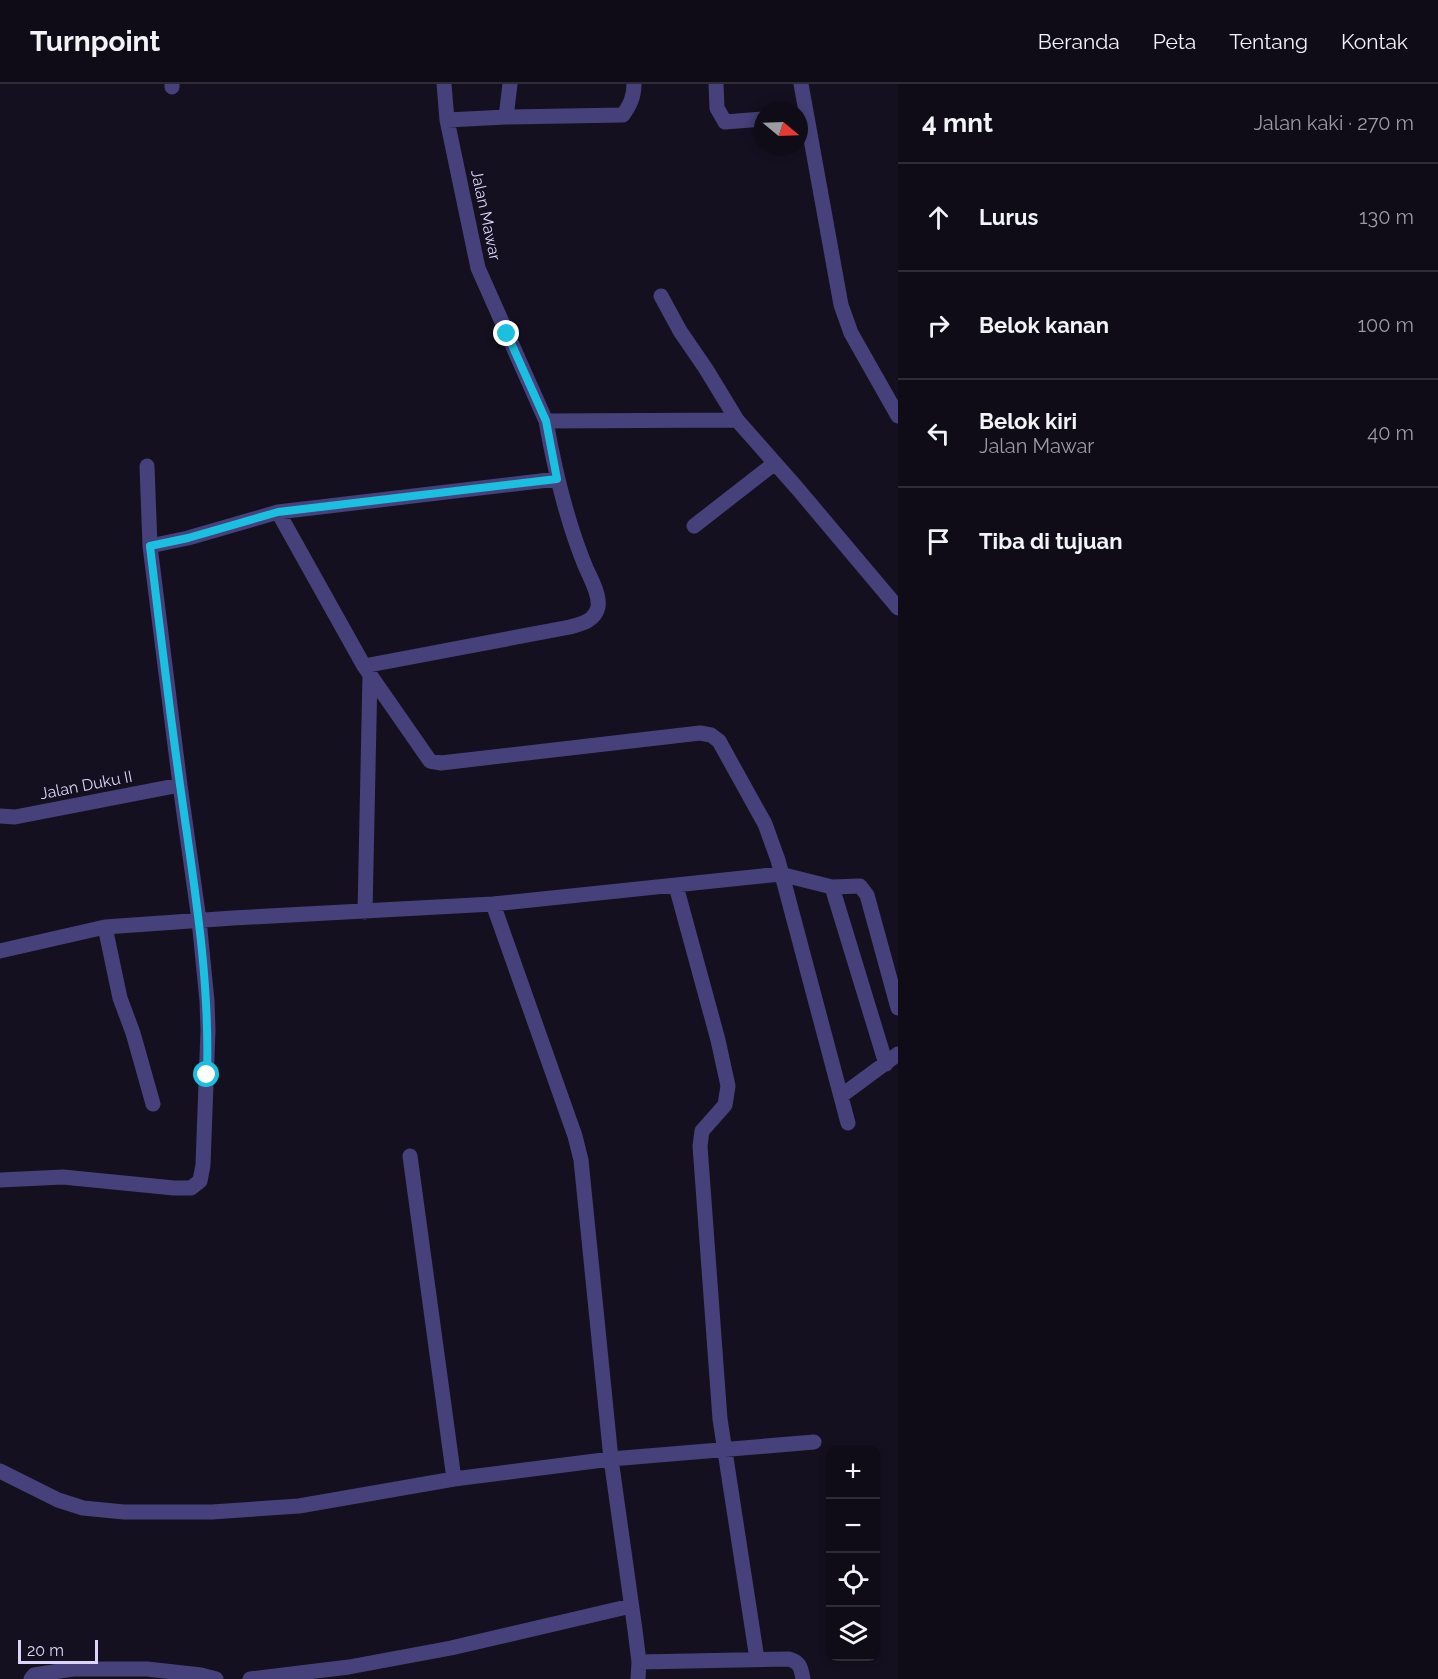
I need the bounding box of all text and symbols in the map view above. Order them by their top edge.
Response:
text: Turnpoint [30,25,160,58]
text: Beranda [1038,29,1120,54]
text: Peta [1153,29,1196,54]
text: Tentang [1229,29,1308,54]
text: Kontak [1341,29,1408,54]
north arrow [754,102,808,156]
text: 4 mnt [922,108,993,138]
text: Jalan kaki · 270 m [1253,111,1414,135]
street label: Jalan Mawar [467,168,505,262]
icon: ahead [922,201,955,234]
text: Lurus [979,204,1038,230]
text: 130 m [1359,205,1414,229]
icon: right [922,309,955,342]
text: Belok kanan [979,312,1109,338]
text: 100 m [1357,313,1414,337]
route end [493,320,519,346]
text: Belok kiri [979,408,1077,434]
icon: left [922,417,955,450]
text: 40 m [1367,421,1414,445]
text: Jalan Mawar [979,434,1094,458]
icon: arrive [922,525,955,558]
text: Tiba di tujuan [979,528,1122,554]
street label: Jalan Duku II [38,767,134,803]
route start [193,1061,219,1087]
map controls [826,1445,880,1661]
button: + [826,1445,880,1499]
button: − [826,1499,880,1553]
button: locate [826,1553,880,1607]
button: layers [826,1607,880,1661]
scale bar [18,1637,98,1664]
text: 20 m [27,1641,64,1660]

